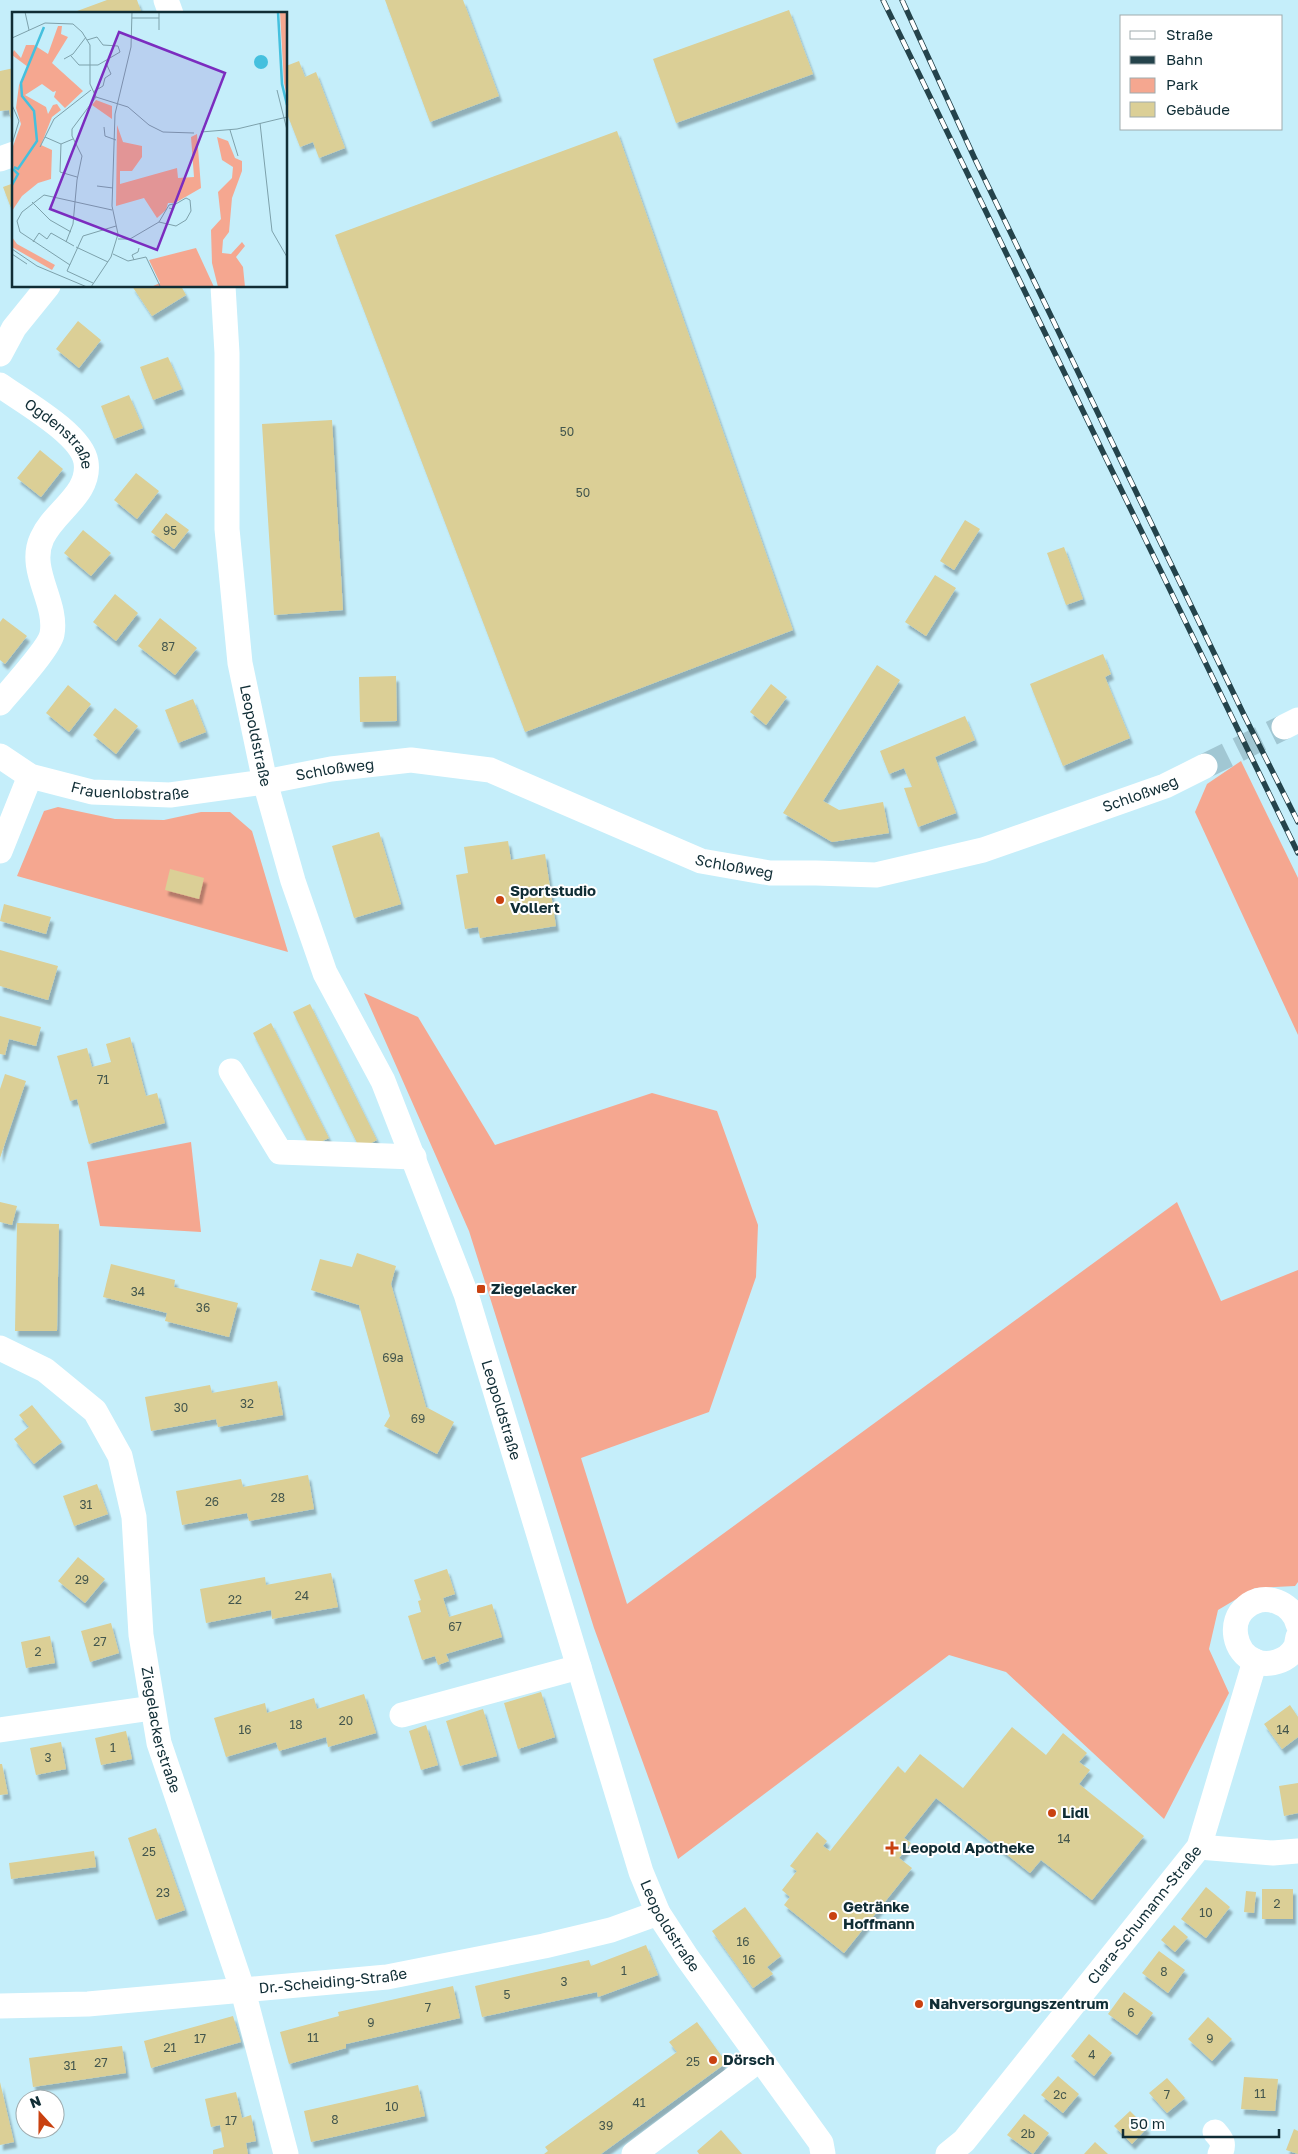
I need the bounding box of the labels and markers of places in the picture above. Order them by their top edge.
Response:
place label: Sportstudio Vollert [510,881,596,916]
marker: Sportstudio Vollert [494,894,506,906]
place label: Ziegelacker [491,1279,577,1297]
marker: Ziegelacker [475,1283,487,1295]
place label: Lidl [1062,1803,1089,1821]
marker: Lidl [1046,1807,1058,1819]
place label: Leopold Apotheke [902,1838,1035,1856]
marker: Leopold Apotheke [886,1842,898,1854]
place label: Getränke Hoffmann [843,1897,915,1932]
marker: Getränke Hoffmann [827,1910,839,1922]
place label: Nahversorgungszentrum [929,1994,1109,2012]
marker: Nahversorgungszentrum [913,1998,925,2010]
place label: Dörsch [723,2050,775,2068]
marker: Dörsch [707,2054,719,2066]

